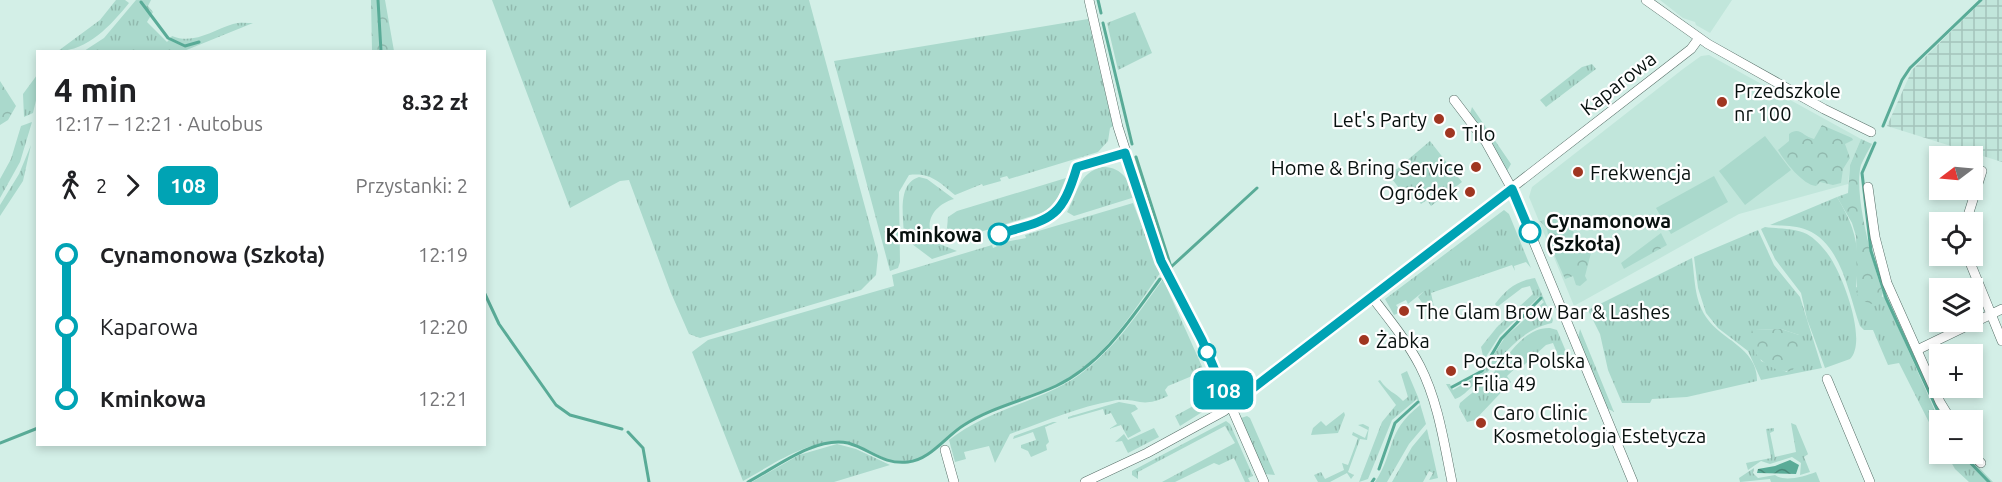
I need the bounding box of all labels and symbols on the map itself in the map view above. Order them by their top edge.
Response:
street label: Kaparowa [1576,46,1660,120]
place label: Przedszkole nr 100 [1734,79,1841,125]
marker: Przedszkole nr 100 [1715,95,1729,109]
place label: Let's Party [1333,108,1427,131]
marker: Let's Party [1432,112,1446,126]
place label: Tilo [1462,122,1495,145]
marker: Tilo [1443,126,1457,140]
north arrow [1929,146,1983,200]
place label: Home & Bring Service [1271,156,1464,179]
marker: Home & Bring Service [1469,160,1483,174]
place label: Frekwencja [1590,161,1691,184]
marker: Frekwencja [1571,165,1585,179]
place label: Ogródek [1379,181,1458,204]
marker: Ogródek [1463,185,1477,199]
place label: Cynamonowa (Szkoła) [1546,209,1671,255]
marker: Cynamonowa (Szkoła) [1519,221,1541,243]
place label: Kminkowa [885,223,982,246]
marker: Kminkowa [988,223,1010,245]
place label: The Glam Brow Bar & Lashes [1416,300,1670,323]
marker: The Glam Brow Bar & Lashes [1397,304,1411,318]
place label: Żabka [1376,329,1430,352]
marker: Żabka [1357,333,1371,347]
unlabelled marker [1198,343,1216,361]
place label: Poczta Polska - Filia 49 [1463,349,1585,395]
marker: Poczta Polska - Filia 49 [1444,364,1458,378]
line badge: 108 [1188,370,1258,410]
place label: Caro Clinic Kosmetologia Estetycza [1493,401,1706,447]
marker: Caro Clinic Kosmetologia Estetycza [1474,416,1488,430]

